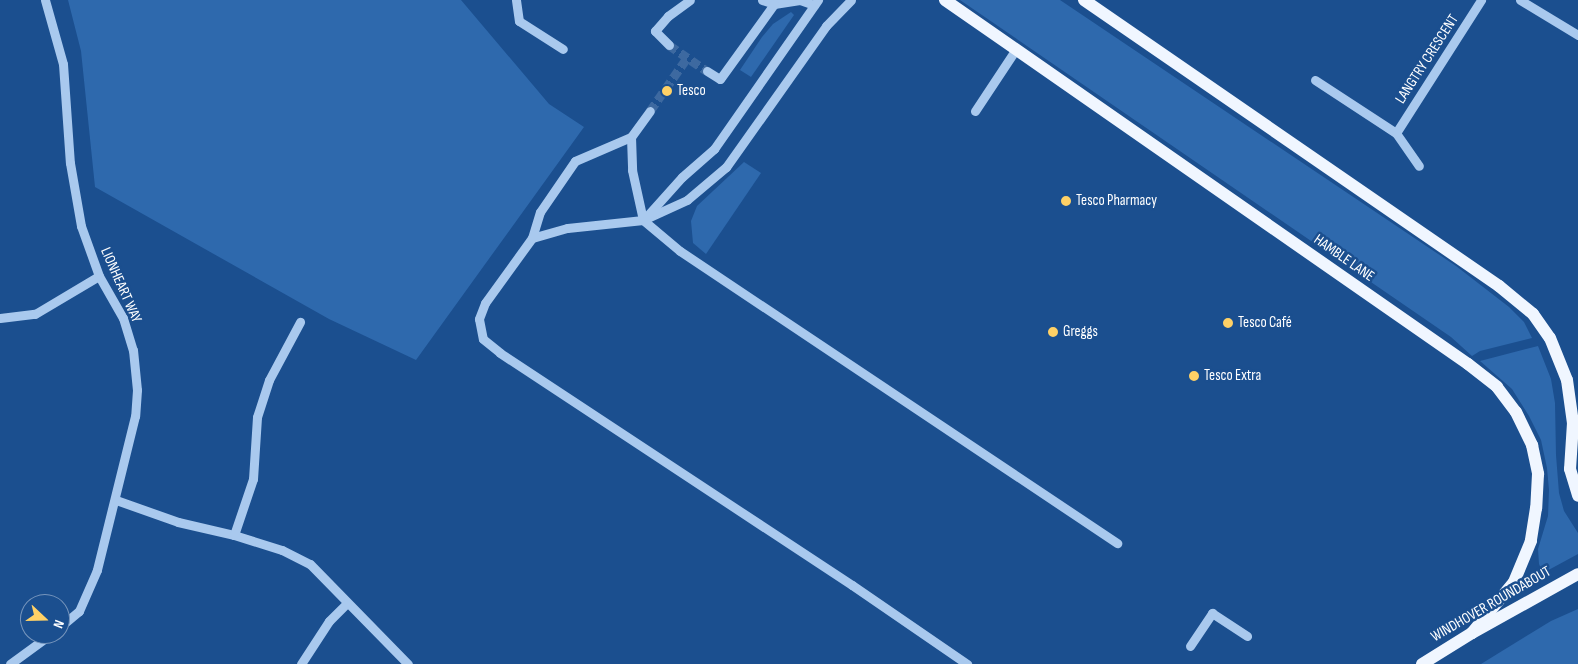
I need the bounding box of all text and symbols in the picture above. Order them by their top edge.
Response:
street label: LANGTRY CRESCENT [1392,11,1462,107]
place label: Tesco [677,82,706,100]
marker: Tesco [661,85,673,97]
place label: Tesco Pharmacy [1076,192,1157,210]
marker: Tesco Pharmacy [1060,195,1072,207]
street label: HAMBLE LANE [1310,231,1378,285]
street label: LIONHEART WAY [96,245,146,325]
place label: Tesco Café [1238,314,1292,332]
marker: Tesco Café [1222,317,1234,329]
place label: Greggs [1063,323,1098,341]
marker: Greggs [1047,326,1059,338]
place label: Tesco Extra [1204,367,1261,385]
marker: Tesco Extra [1188,370,1200,382]
street label: WINDHOVER ROUNDABOUT [1428,562,1554,646]
north arrow [20,594,70,644]
text: N [49,618,68,631]

